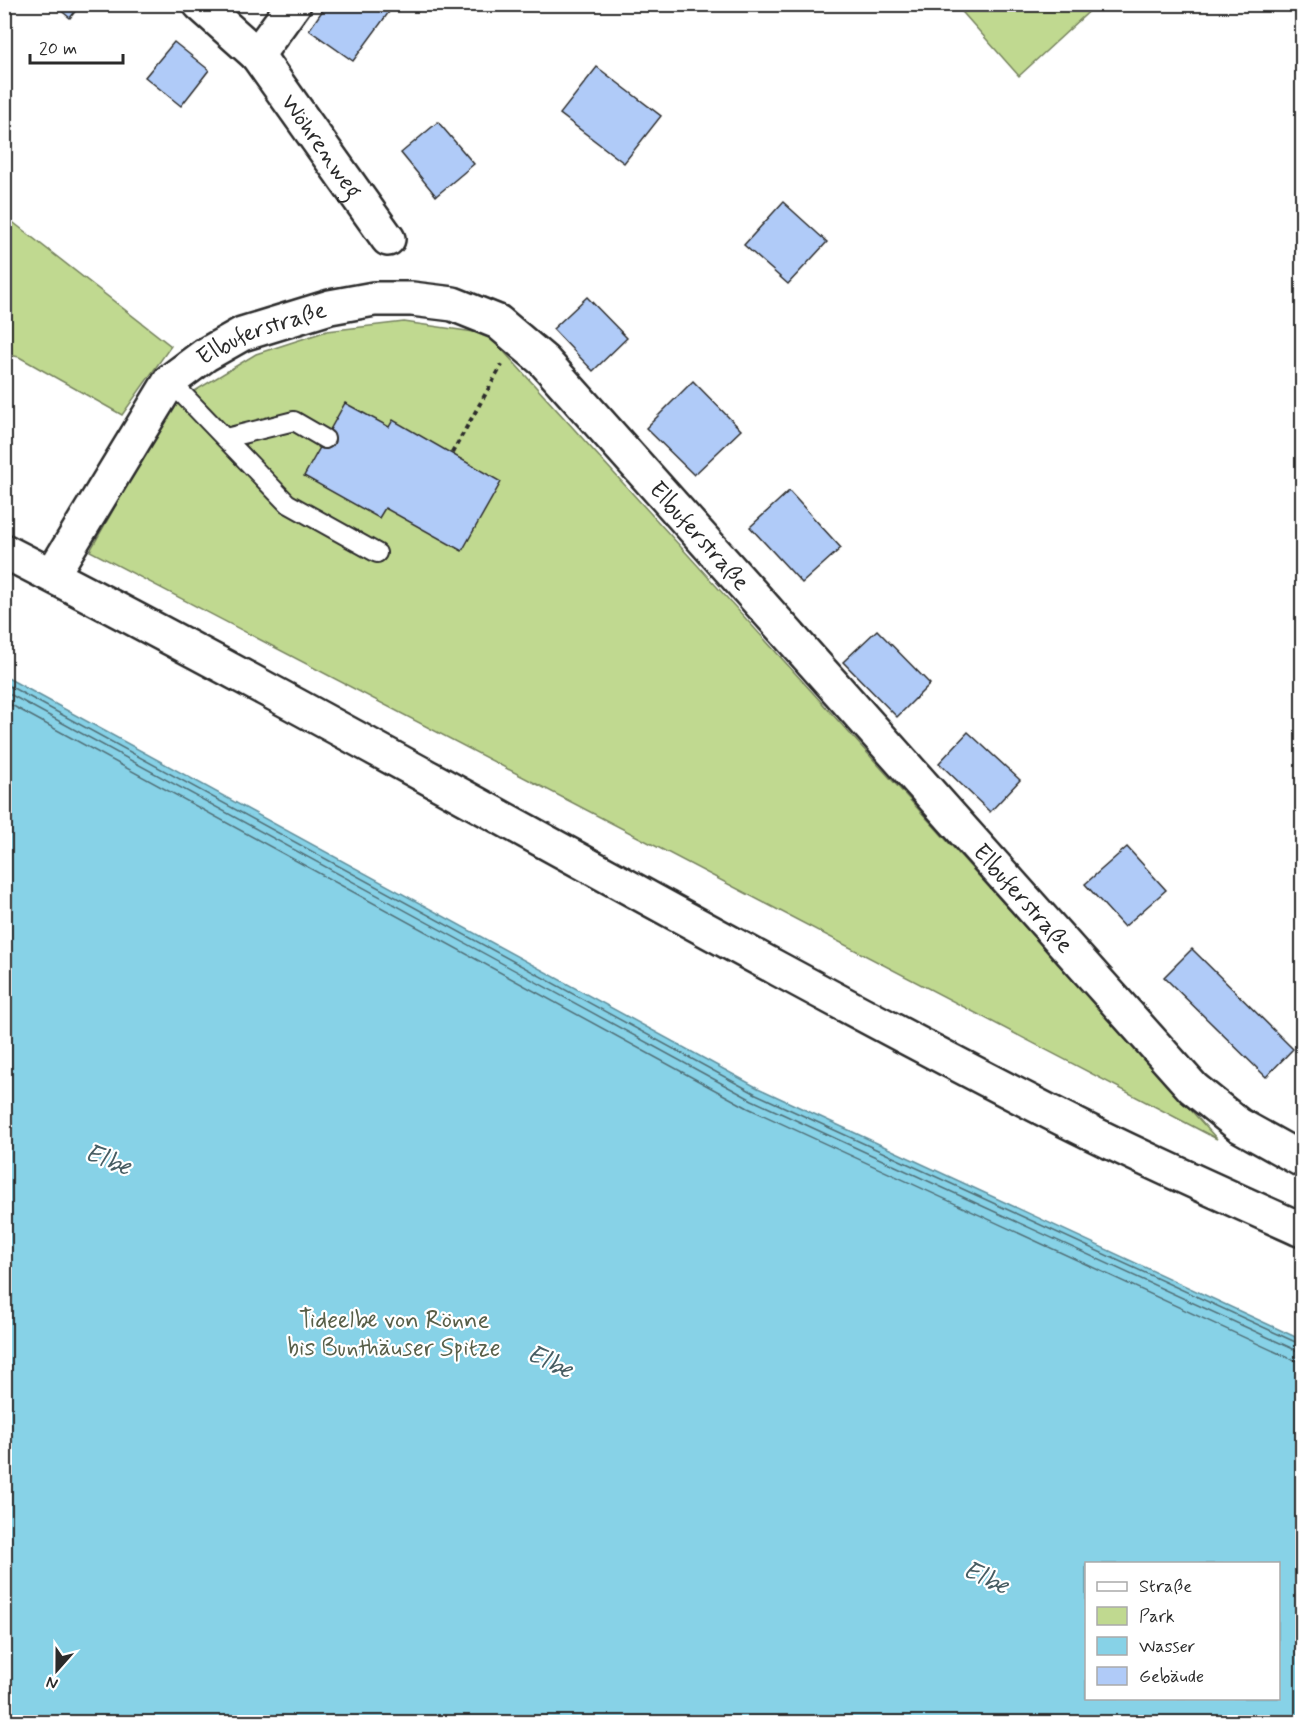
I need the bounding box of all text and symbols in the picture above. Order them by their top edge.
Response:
scale bar [30,27,123,65]
text: 20 m [39,37,77,61]
street label: Wöhrenweg [273,89,369,207]
street label: Elbuferstraße [191,295,331,373]
street label: Elbuferstraße [642,475,756,598]
street label: Elbuferstraße [965,838,1080,961]
water label: Elbe [79,1136,137,1186]
park label: Tideelbe von Rönne bis Bunthäuser Spitze [287,1305,501,1364]
water label: Elbe [521,1337,579,1389]
water label: Elbe [957,1553,1015,1605]
legend [1085,1562,1280,1700]
text: Straße [1139,1575,1192,1599]
text: Park [1139,1605,1175,1629]
text: Wasser [1139,1635,1196,1659]
north arrow [27,1640,87,1700]
text: Gebäude [1139,1665,1204,1689]
text: N [43,1671,61,1694]

